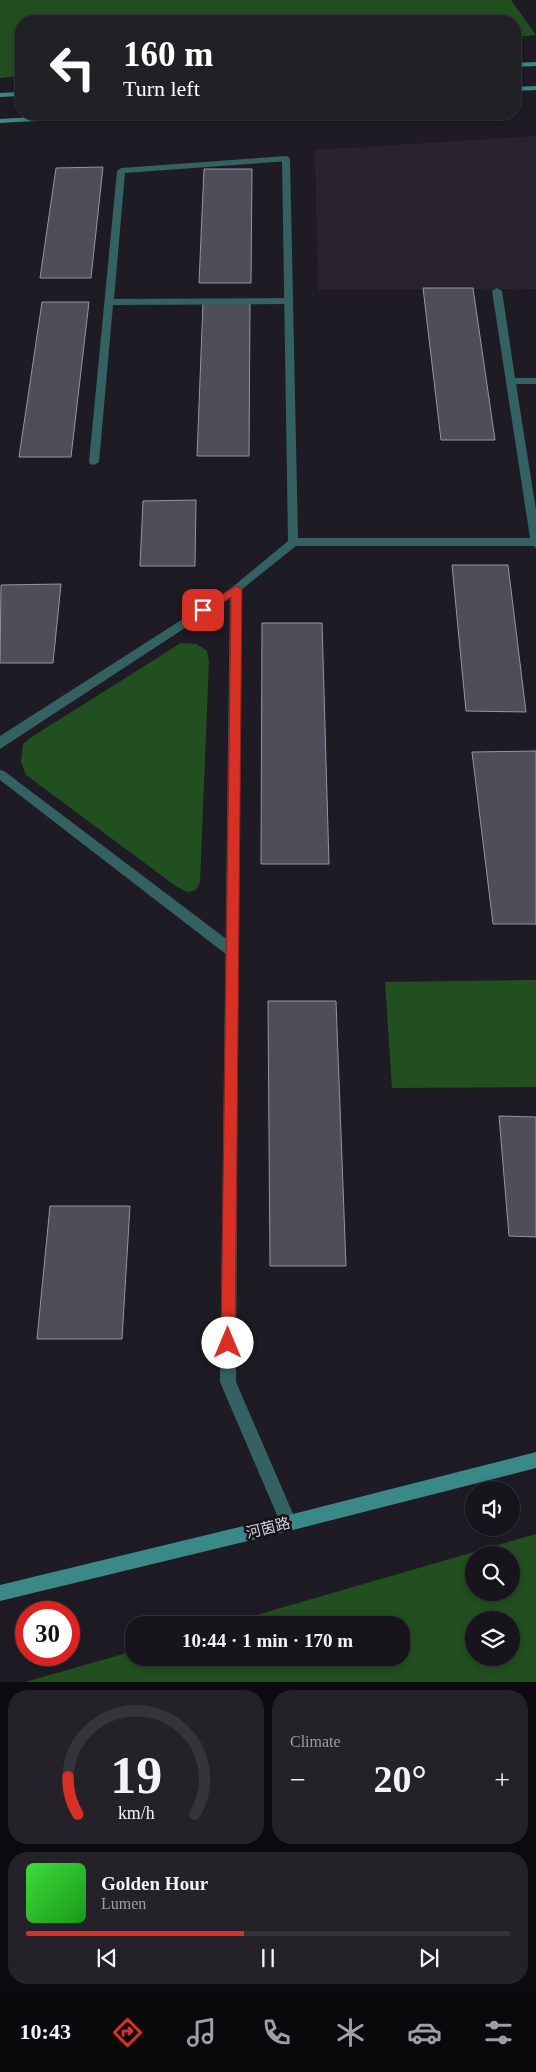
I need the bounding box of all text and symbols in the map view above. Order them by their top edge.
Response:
icon: left [40,35,105,100]
text: 160 m [123,35,213,74]
text: Turn left [123,76,200,101]
pin [182,589,224,631]
icon: arrive [189,596,217,624]
position arrow [201,1316,253,1368]
map controls [465,1481,520,1666]
button: sound [465,1481,520,1536]
street label: 河茵路 [244,1515,292,1541]
button: search [465,1546,520,1601]
speed limit sign: 30 [15,1601,80,1666]
button: layers [465,1611,520,1666]
text: 10:44 · 1 min · 170 m [182,1630,353,1651]
text: Climate [290,1733,341,1750]
text: 19 [110,1747,162,1804]
text: 20° [373,1758,427,1800]
text: − [290,1764,306,1795]
text: + [494,1764,510,1795]
text: km/h [118,1803,154,1823]
text: Golden Hour [101,1873,208,1894]
text: Lumen [101,1895,146,1912]
icon: previous [93,1944,121,1972]
icon: pause [254,1944,282,1972]
icon: next [415,1944,443,1972]
icon: directions [110,2015,145,2050]
icon: music [184,2015,219,2050]
icon: phone [259,2015,294,2050]
icon: climate [333,2015,368,2050]
icon: car [407,2015,442,2050]
icon: filters [481,2015,516,2050]
text: 10:43 [20,2019,71,2044]

